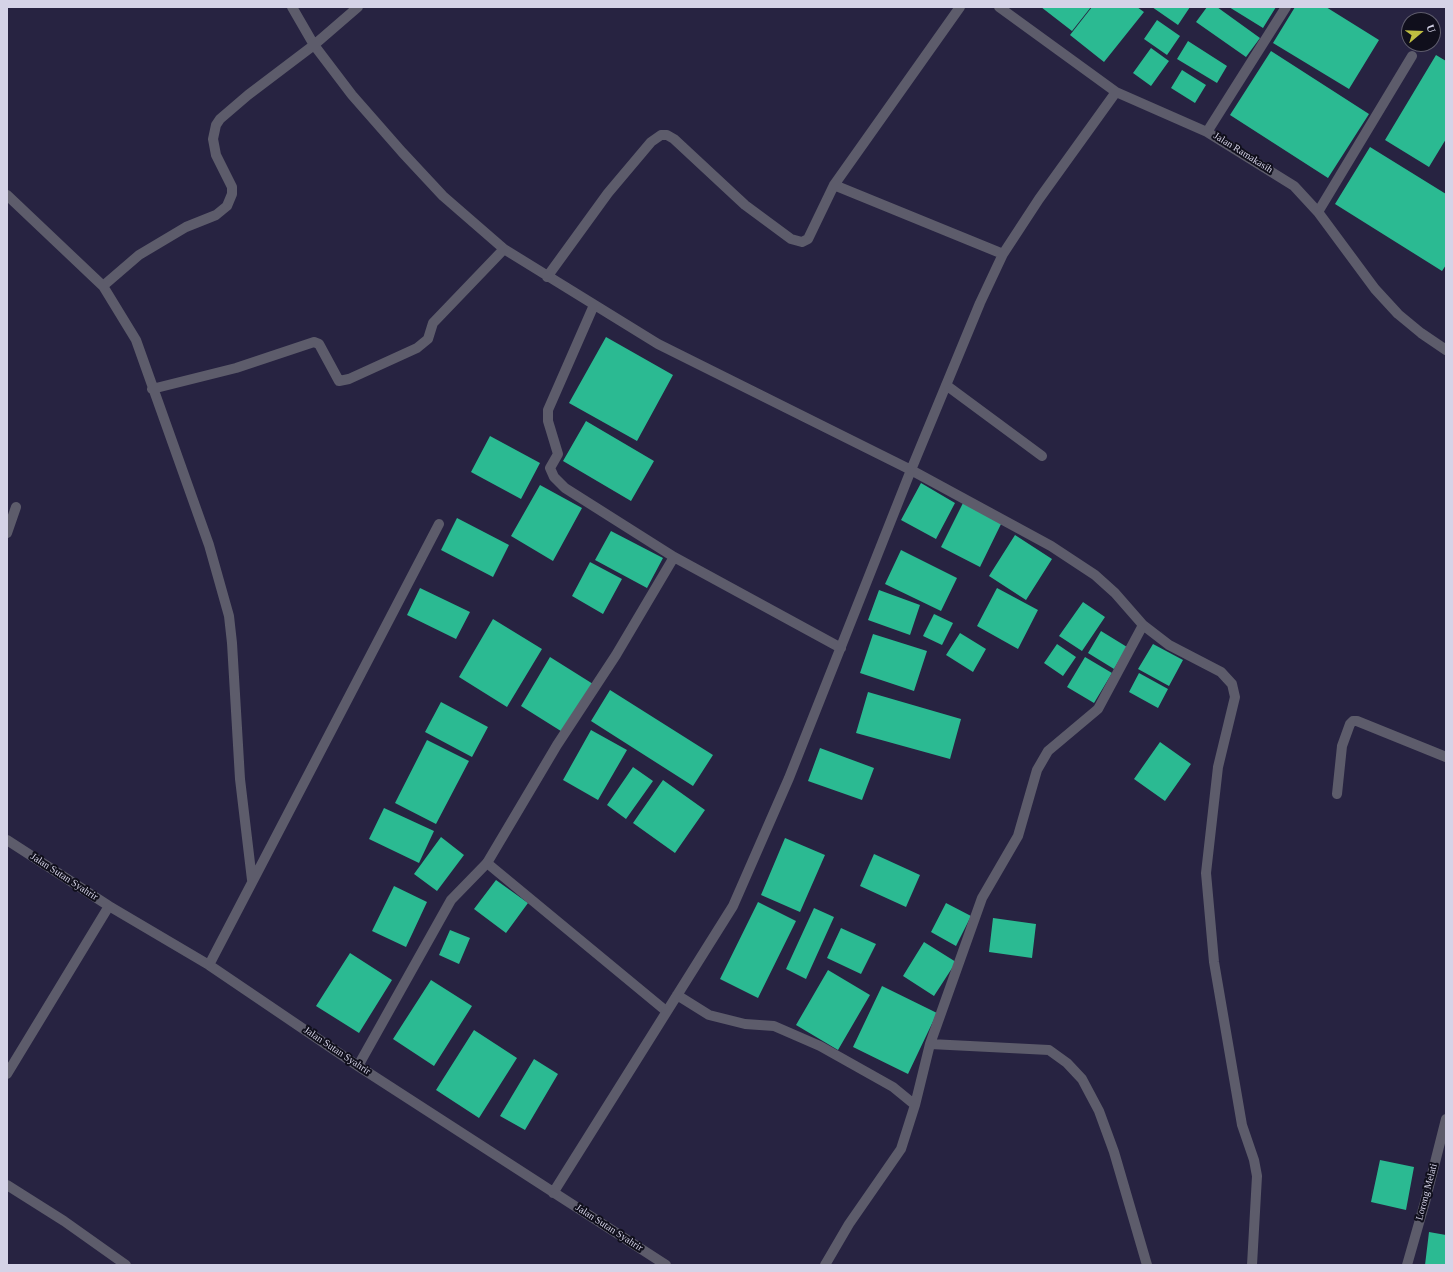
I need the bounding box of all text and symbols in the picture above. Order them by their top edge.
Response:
north arrow [1401,12,1441,52]
text: U [1424,23,1438,34]
street label: Jalan Ramakasih [1211,130,1275,176]
street label: Jalan Sutan Syahrir [28,851,100,903]
street label: Jalan Sutan Syahrir [301,1024,373,1078]
street label: Lorong Melati [1414,1162,1440,1222]
street label: Jalan Sutan Syahrir [573,1202,645,1254]

